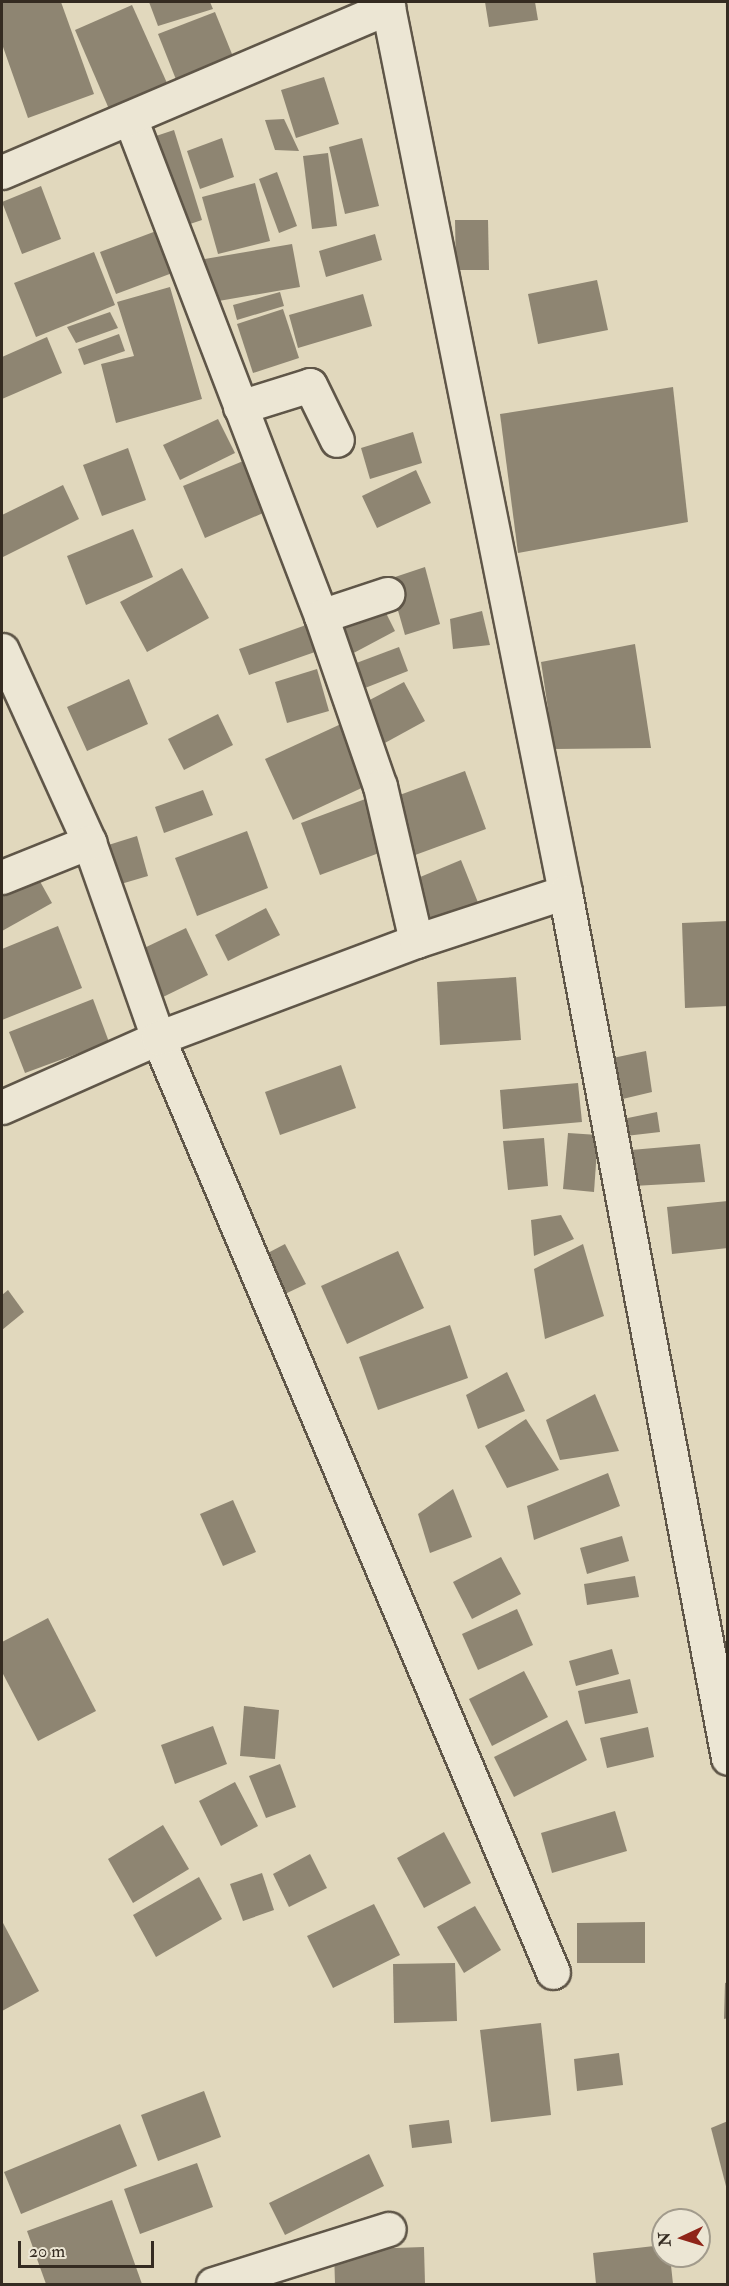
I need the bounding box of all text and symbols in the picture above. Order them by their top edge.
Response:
north arrow [651,2208,711,2268]
scale bar [21,2229,158,2267]
text: N [655,2231,676,2247]
text: 20 m [29,2240,65,2263]

